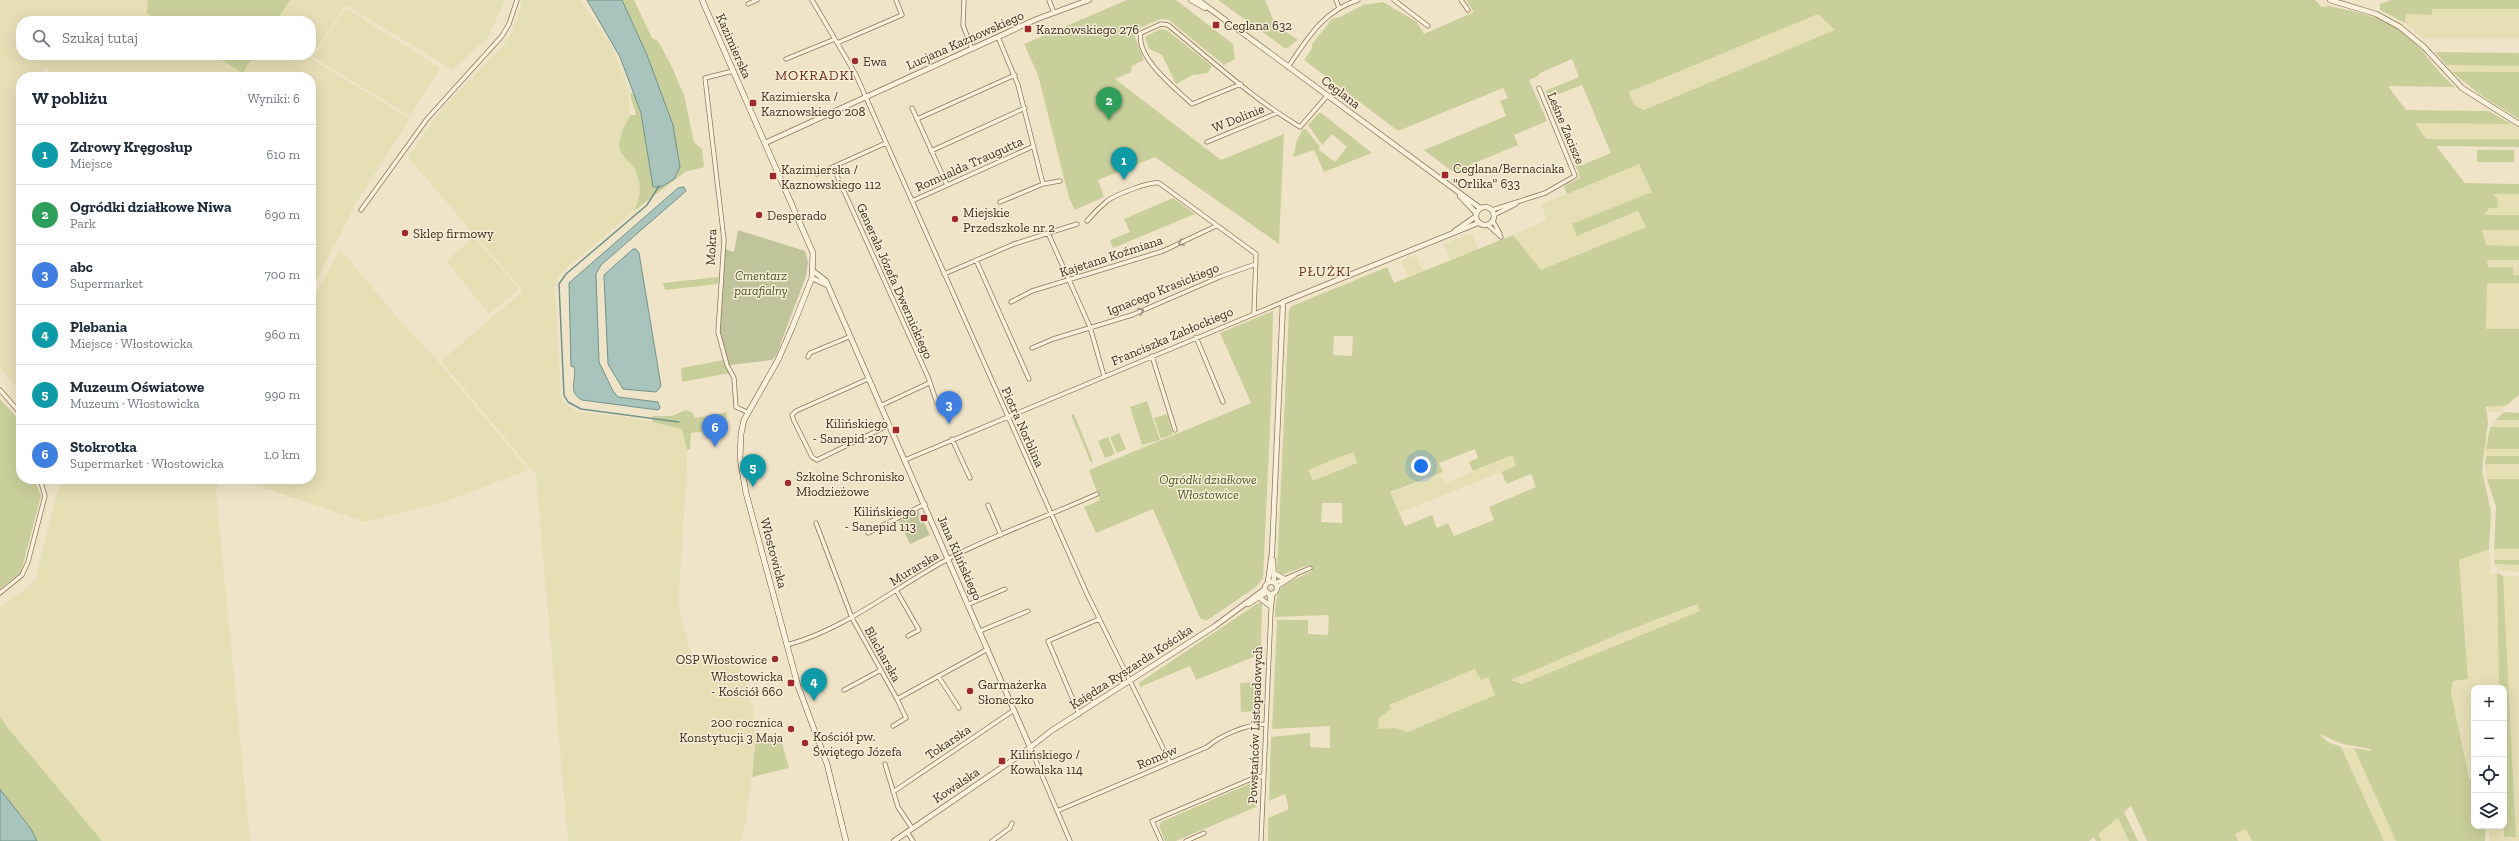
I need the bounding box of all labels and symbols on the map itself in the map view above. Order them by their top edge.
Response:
street label: Lucjana Kaznowskiego [904,7,1027,74]
street label: Kazimierska [713,11,755,81]
place label: Ceglana 632 [1224,18,1292,33]
marker: Ceglana 632 [1211,20,1221,30]
place label: Kaznowskiego 276 [1036,22,1139,37]
marker: Kaznowskiego 276 [1023,24,1033,34]
place label: Ewa [863,54,888,69]
marker: Ewa [850,56,860,66]
district label: MOKRADKI [775,67,855,84]
street label: Ceglana [1318,72,1364,112]
pin: 2 [1096,87,1122,120]
place label: Kazimierska / Kaznowskiego 208 [761,89,866,119]
street label: Leśne Zacisze [1544,90,1588,166]
marker: Kazimierska / Kaznowskiego 208 [748,98,758,108]
street label: W Dolinie [1210,101,1266,135]
street label: Romualda Traugutta [913,133,1026,194]
pin: 1 [1111,147,1137,180]
place label: Ceglana/Bernaciaka "Orlika" 633 [1453,161,1565,191]
place label: Kazimierska / Kaznowskiego 112 [781,162,881,192]
marker: Ceglana/Bernaciaka "Orlika" 633 [1440,170,1450,180]
marker: Kazimierska / Kaznowskiego 112 [768,171,778,181]
street label: Generała Józefa Dwernickiego [854,201,936,361]
place label: Miejskie Przedszkole nr 2 [963,205,1055,235]
place label: Desperado [767,208,827,223]
marker: Desperado [754,210,764,220]
marker: Miejskie Przedszkole nr 2 [950,214,960,224]
place label: Sklep firmowy [413,226,494,241]
marker: Sklep firmowy [400,228,410,238]
street label: Mokra [703,228,719,266]
street label: Kajetana Koźmiana [1058,232,1165,281]
one-way arrow [1178,238,1185,246]
street label: Ignacego Krasickiego [1105,260,1221,318]
district label: PŁUŻKI [1299,263,1351,280]
park label: Cmentarz parafialny [733,268,788,298]
street label: Franciszka Zabłockiego [1109,303,1236,369]
one-way arrow [1136,308,1144,316]
street label: Piotra Norblina [999,384,1048,470]
pin: 3 [936,391,962,424]
pin: 6 [702,414,728,447]
place label: Kilińskiego - Sanepid 207 [813,416,888,446]
marker: Kilińskiego - Sanepid 207 [891,425,901,435]
pin: 5 [740,454,766,487]
your location [1411,456,1431,476]
place label: Szkolne Schronisko Młodzieżowe [796,469,905,499]
park label: Ogródki działkowe Włostowice [1159,472,1257,502]
marker: Szkolne Schronisko Młodzieżowe [783,478,793,488]
place label: Kilińskiego - Sanepid 113 [845,504,916,534]
marker: Kilińskiego - Sanepid 113 [919,513,929,523]
street label: Jana Kilińskiego [935,513,986,603]
street label: Włostowicka [757,516,791,590]
street label: Murarska [887,547,942,588]
street label: Księdza Ryszarda Kościka [1067,621,1196,712]
street label: Blacharska [862,624,905,685]
street label: Powstańców Listopadowych [1245,645,1265,804]
place label: OSP Włostowice [676,652,767,667]
marker: OSP Włostowice [770,654,780,664]
pin: 4 [801,668,827,701]
place label: Włostowicka - Kościół 660 [711,669,784,699]
place label: Garmażerka Słoneczko [978,677,1048,707]
marker: Włostowicka - Kościół 660 [786,678,796,688]
marker: Garmażerka Słoneczko [965,686,975,696]
place label: 200 rocznica Konstytucji 3 Maja [679,715,784,746]
street label: Tokarska [923,721,974,763]
marker: 200 rocznica Konstytucji 3 Maja [786,724,796,734]
place label: Kościół pw. Świętego Józefa [813,729,903,759]
marker: Kościół pw. Świętego Józefa [800,738,810,748]
street label: Romów [1135,742,1179,772]
place label: Kilińskiego / Kowalska 114 [1010,747,1083,777]
marker: Kilińskiego / Kowalska 114 [997,756,1007,766]
street label: Kowalska [930,764,983,806]

